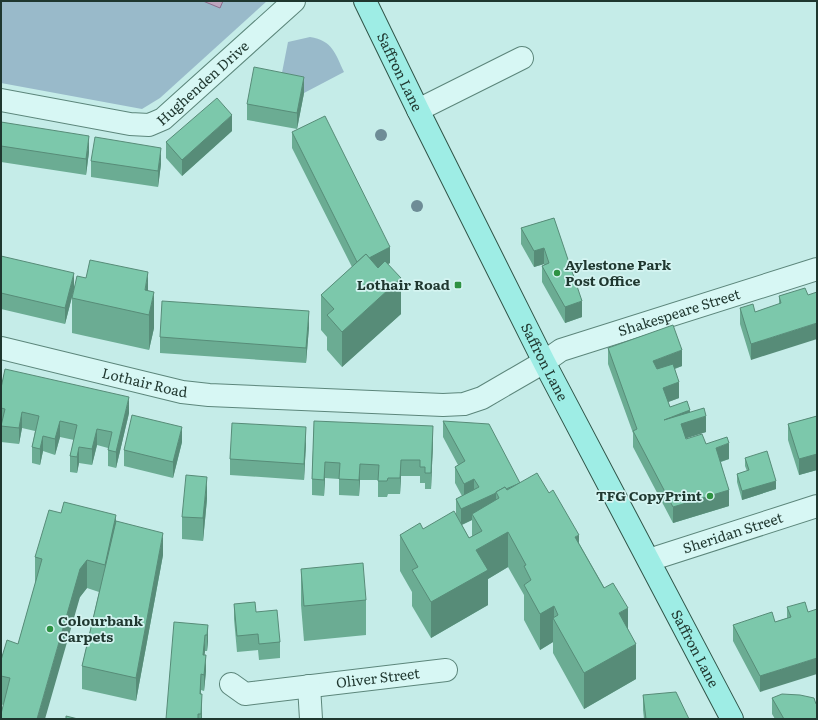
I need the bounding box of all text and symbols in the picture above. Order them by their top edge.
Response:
street label: Saffron Lane [373,29,428,114]
street label: Hughenden Drive [152,35,253,129]
place label: Aylestone Park Post Office [565,254,672,290]
marker: Aylestone Park Post Office [552,268,562,278]
place label: Lothair Road [357,274,450,294]
marker: Lothair Road [453,280,463,290]
street label: Shakespeare Street [615,283,743,340]
street label: Saffron Lane [517,319,574,404]
street label: Lothair Road [100,362,189,402]
place label: TFG CopyPrint [596,485,703,505]
marker: TFG CopyPrint [705,491,715,501]
street label: Sheridan Street [680,507,785,558]
street label: Saffron Lane [667,606,725,691]
place label: Colourbank Carpets [58,610,144,646]
marker: Colourbank Carpets [45,624,55,634]
street label: Oliver Street [335,662,421,692]

